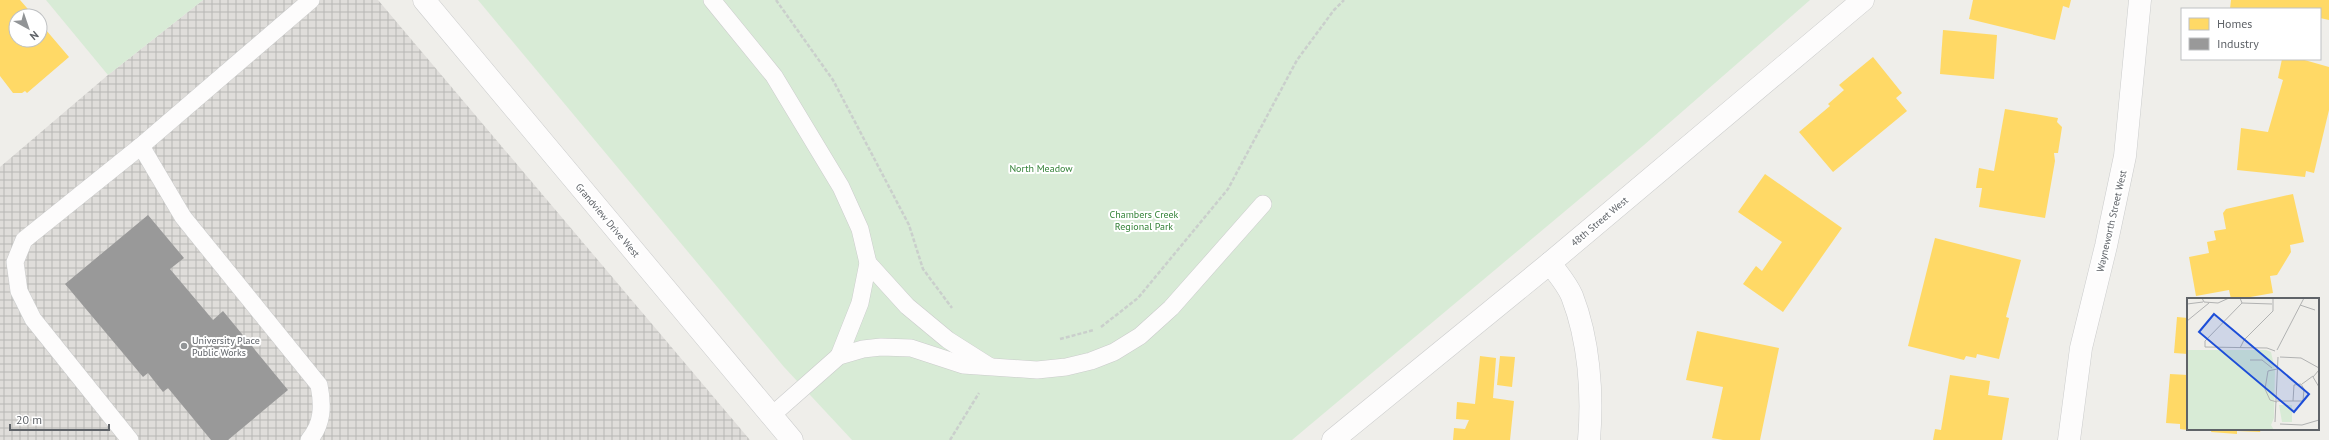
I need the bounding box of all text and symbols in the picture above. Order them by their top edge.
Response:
north arrow [8,8,48,48]
legend [2181,8,2321,60]
text: Homes [2217,16,2252,31]
text: N [27,28,42,43]
text: Industry [2217,36,2259,51]
park label: North Meadow [1009,162,1073,175]
street label: Wayneworth Street West [2093,168,2130,273]
street label: Grandview Drive West [573,181,643,261]
street label: 48th Street West [1568,193,1631,249]
park label: Chambers Creek Regional Park [1110,208,1179,233]
inset map [2187,298,2319,430]
place label: University Place Public Works [192,334,260,359]
marker: University Place Public Works [179,341,189,351]
scale bar [10,406,109,432]
text: 20 m [16,412,42,427]

